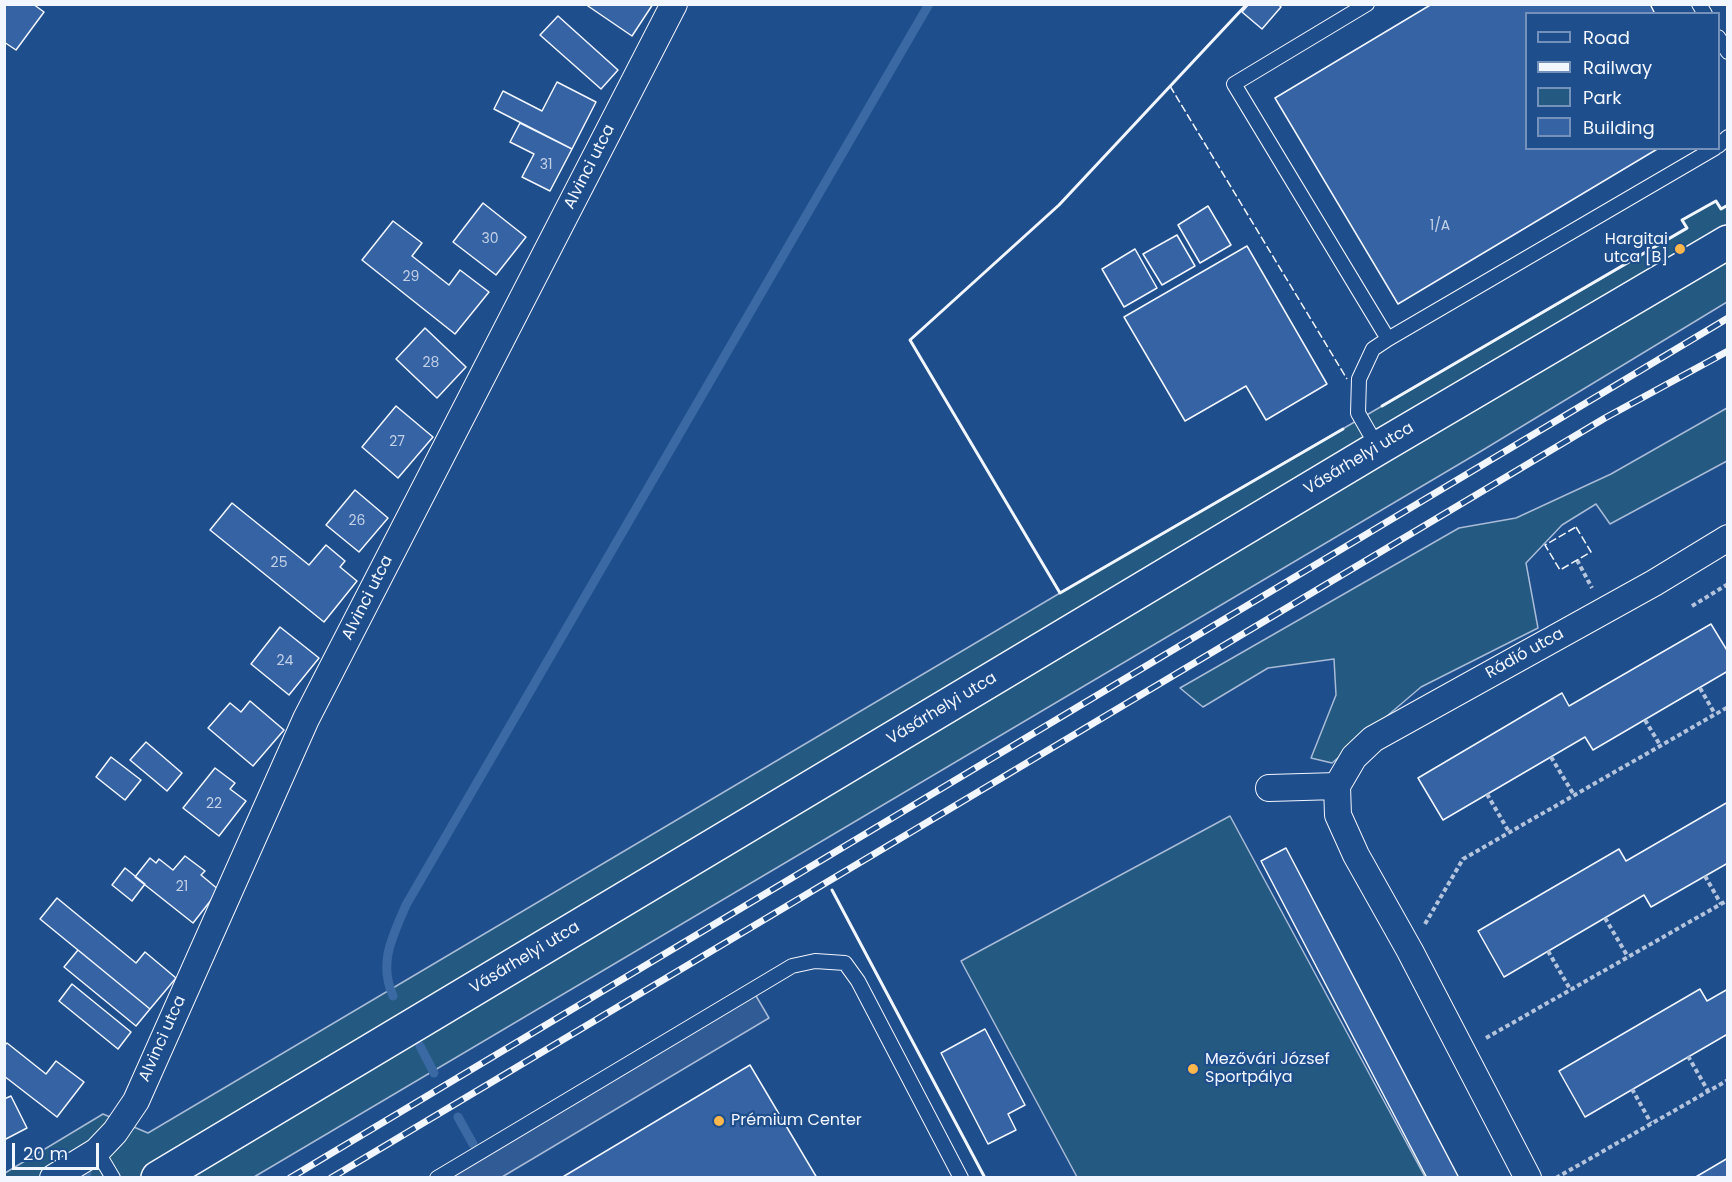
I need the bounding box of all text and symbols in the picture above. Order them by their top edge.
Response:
legend [1525,12,1720,150]
text: Road [1583,25,1630,50]
text: Railway [1583,55,1652,80]
text: Park [1583,85,1622,110]
text: Building [1583,115,1655,140]
street label: Alvinci utca [560,121,620,213]
house number: 31 [540,157,552,173]
house number: 1/A [1430,218,1450,234]
place label: Hargitai utca [B] [1604,230,1668,268]
house number: 30 [481,231,499,247]
marker: Hargitai utca [B] [1673,242,1687,256]
house number: 29 [403,269,419,285]
house number: 28 [423,355,439,371]
street label: Vásárhelyi utca [1301,419,1417,499]
house number: 27 [389,434,405,450]
house number: 26 [349,513,365,529]
street label: Alvinci utca [338,552,398,644]
house number: 25 [271,555,287,571]
street label: Rádió utca [1483,625,1567,683]
house number: 24 [277,653,293,669]
street label: Vásárhelyi utca [884,669,1000,749]
house number: 22 [206,796,222,812]
house number: 21 [176,879,188,895]
street label: Vásárhelyi utca [467,918,583,998]
street label: Alvinci utca [135,993,191,1085]
place label: Mezővári József Sportpálya [1205,1050,1330,1088]
marker: Mezővári József Sportpálya [1186,1062,1200,1076]
place label: Prémium Center [731,1111,862,1131]
marker: Prémium Center [712,1114,726,1128]
scale bar [15,1131,102,1169]
text: 20 m [23,1141,68,1166]

